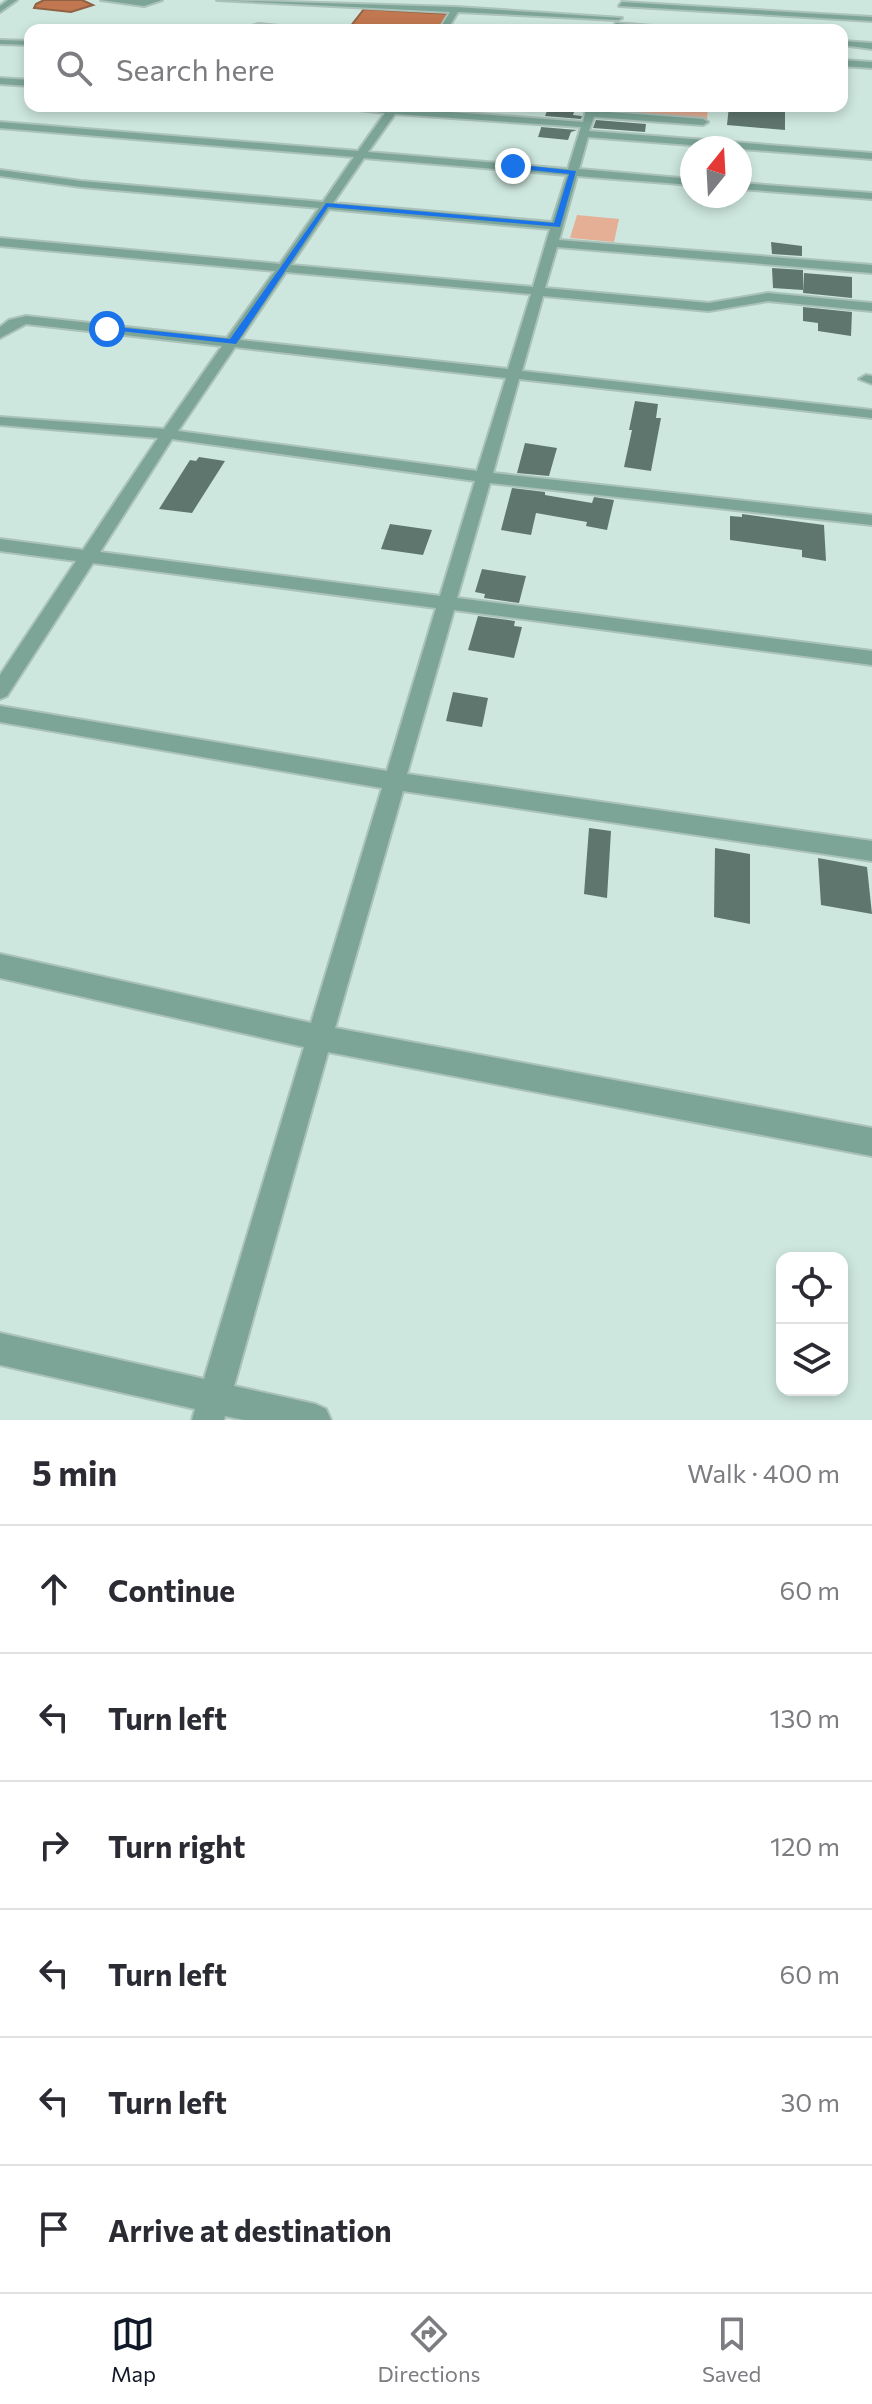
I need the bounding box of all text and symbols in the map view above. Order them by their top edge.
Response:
search box [24,24,848,112]
icon: search [52,46,96,90]
text: Search here [116,50,275,87]
north arrow [680,136,752,208]
route end [495,148,531,184]
route start [89,311,125,347]
map controls [776,1252,848,1396]
button: locate [776,1252,848,1324]
button: layers [776,1324,848,1396]
text: 5 min [32,1451,117,1493]
text: Walk · 400 m [687,1457,840,1488]
icon: ahead [32,1567,76,1611]
text: Continue [108,1571,235,1608]
text: 60 m [780,1574,840,1605]
icon: left [32,1695,76,1739]
text: Turn left [108,1699,227,1736]
text: 130 m [769,1702,840,1733]
icon: right [32,1823,76,1867]
text: Turn right [108,1827,245,1864]
text: 120 m [770,1830,840,1861]
icon: left [32,1951,76,1995]
text: Turn left [108,1955,227,1992]
text: 60 m [780,1958,840,1989]
icon: left [32,2079,76,2123]
text: Turn left [108,2083,227,2120]
text: 30 m [781,2086,840,2117]
icon: arrive [32,2207,76,2251]
text: Arrive at destination [108,2211,392,2248]
tab: Map [111,2312,156,2387]
tab: Directions [377,2312,481,2387]
tab: Saved [702,2312,761,2387]

